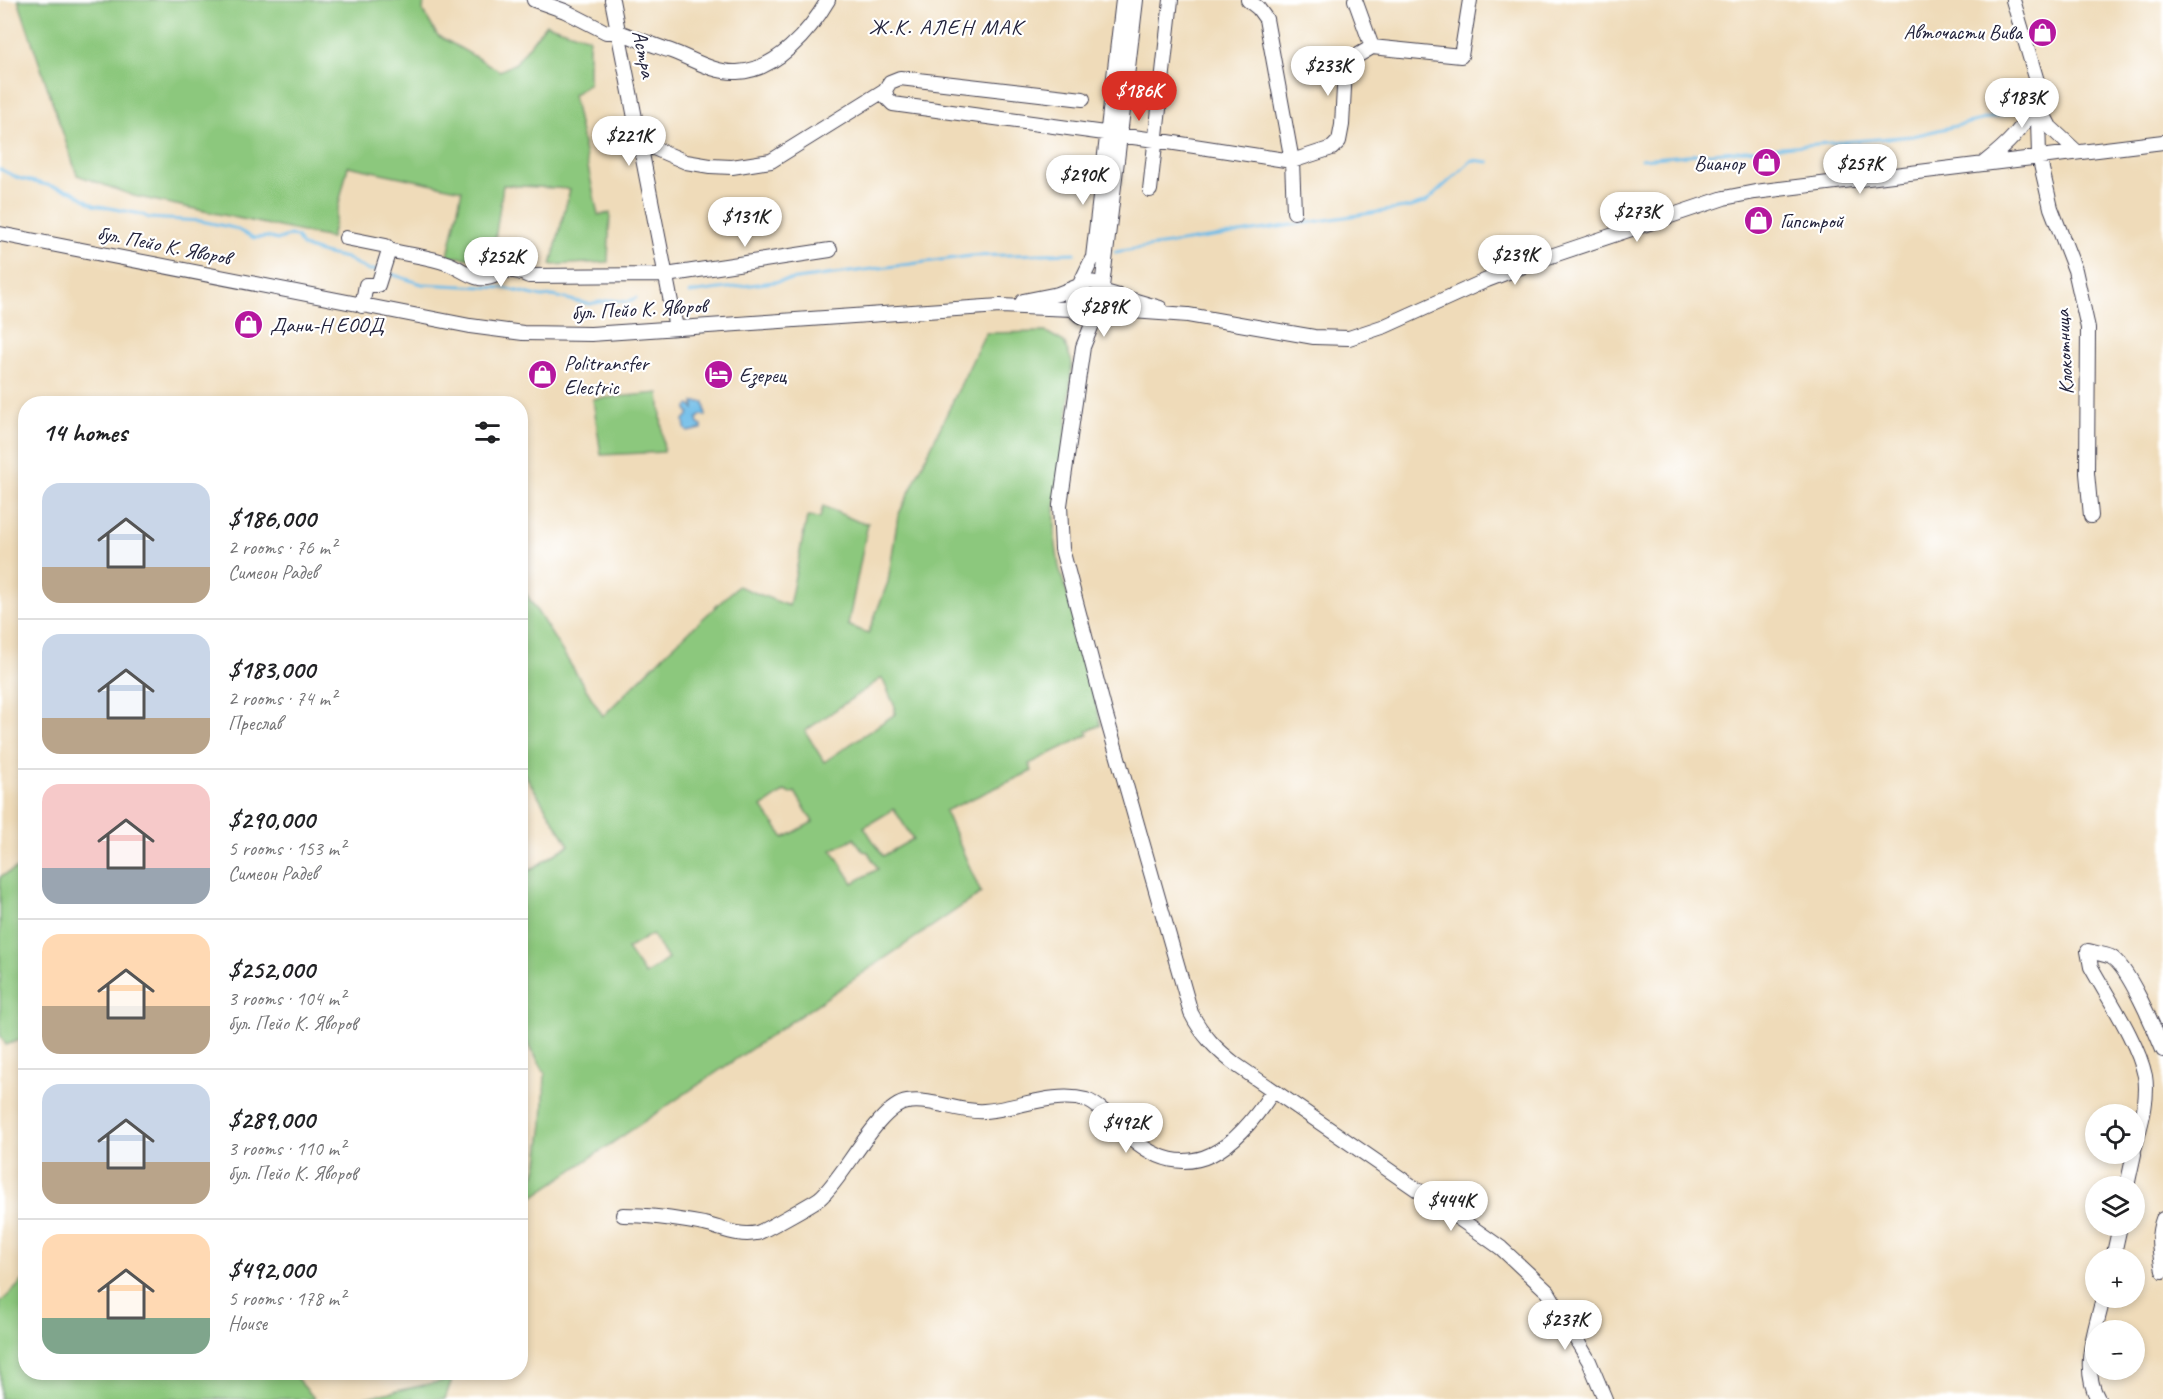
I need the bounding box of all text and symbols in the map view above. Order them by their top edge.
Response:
district label: Ж.К. АЛЕН МАК [869,13,1026,41]
shop icon: Авточасти Вива [2027,16,2059,48]
place label: Авточасти Вива [1903,19,2024,45]
street label: Астра [627,28,662,82]
pin: $233K [1286,46,1370,97]
text: $233K [1305,53,1351,78]
pin: $186K [1097,71,1181,122]
text: $186K [1116,78,1162,103]
pin: $183K [1980,78,2064,129]
text: $183K [1999,85,2045,110]
pin: $221K [587,116,671,167]
text: $221K [606,123,652,148]
pin: $257K [1818,144,1902,195]
shop icon: Вианор [1750,147,1782,179]
place label: Вианор [1694,150,1746,176]
text: $257K [1837,151,1883,176]
pin: $290K [1041,155,1125,206]
text: $290K [1060,162,1106,187]
pin: $273K [1595,192,1679,243]
pin: $131K [703,197,787,248]
text: $273K [1614,199,1660,224]
text: $131K [722,204,768,229]
shop icon: Гипстрой [1743,205,1775,237]
place label: Гипстрой [1780,208,1845,234]
street label: бул. Пейо К. Яворов [95,219,237,272]
pin: $239K [1473,235,1557,286]
pin: $252K [459,237,543,288]
text: $239K [1492,242,1538,267]
text: $252K [478,244,524,269]
pin: $289K [1062,287,1146,338]
street label: бул. Пейо К. Яворов [571,292,712,326]
text: $289K [1081,294,1127,319]
street label: Клокотница [2049,307,2079,395]
shop icon: Дани-Н ЕООД [233,309,265,341]
place label: Дани-Н ЕООД [270,312,385,338]
place label: Politransfer Electric [564,350,651,400]
shop icon: Politransfer Electric [527,359,559,391]
hotel icon: Езерец [702,359,734,391]
place label: Езерец [739,362,788,389]
text: 14 homes [42,416,127,449]
icon: filters [471,416,504,449]
text: $186,000 [228,502,316,535]
icon: home [90,507,162,579]
text: 2 rooms · 76 m² [228,535,336,560]
text: Симеон Радев [228,560,318,585]
text: $183,000 [228,653,315,686]
icon: home [90,658,162,730]
text: 2 rooms · 74 m² [228,686,336,711]
text: Преслав [228,711,282,736]
text: $290,000 [228,803,315,836]
icon: home [90,808,162,880]
text: 5 rooms · 153 m² [228,836,345,861]
text: Симеон Радев [228,861,318,886]
text: $252,000 [228,953,315,986]
icon: home [90,958,162,1030]
text: 3 rooms · 104 m² [228,986,345,1011]
text: бул. Пейо К. Яворов [228,1011,357,1036]
text: $289,000 [228,1103,315,1136]
pin: $492K [1084,1103,1168,1154]
map controls [2085,1104,2145,1380]
button: locate [2085,1104,2145,1164]
icon: home [90,1108,162,1180]
text: $492K [1103,1110,1149,1135]
text: 3 rooms · 110 m² [228,1136,345,1161]
text: бул. Пейо К. Яворов [228,1161,357,1186]
button: layers [2085,1176,2145,1236]
pin: $444K [1409,1181,1493,1232]
text: $444K [1428,1188,1474,1213]
button: + [2085,1248,2145,1308]
text: $492,000 [228,1253,315,1286]
icon: home [90,1258,162,1330]
text: 5 rooms · 178 m² [228,1286,345,1311]
pin: $237K [1523,1300,1607,1351]
text: $237K [1542,1307,1588,1332]
text: House [228,1311,267,1336]
button: − [2085,1320,2145,1380]

